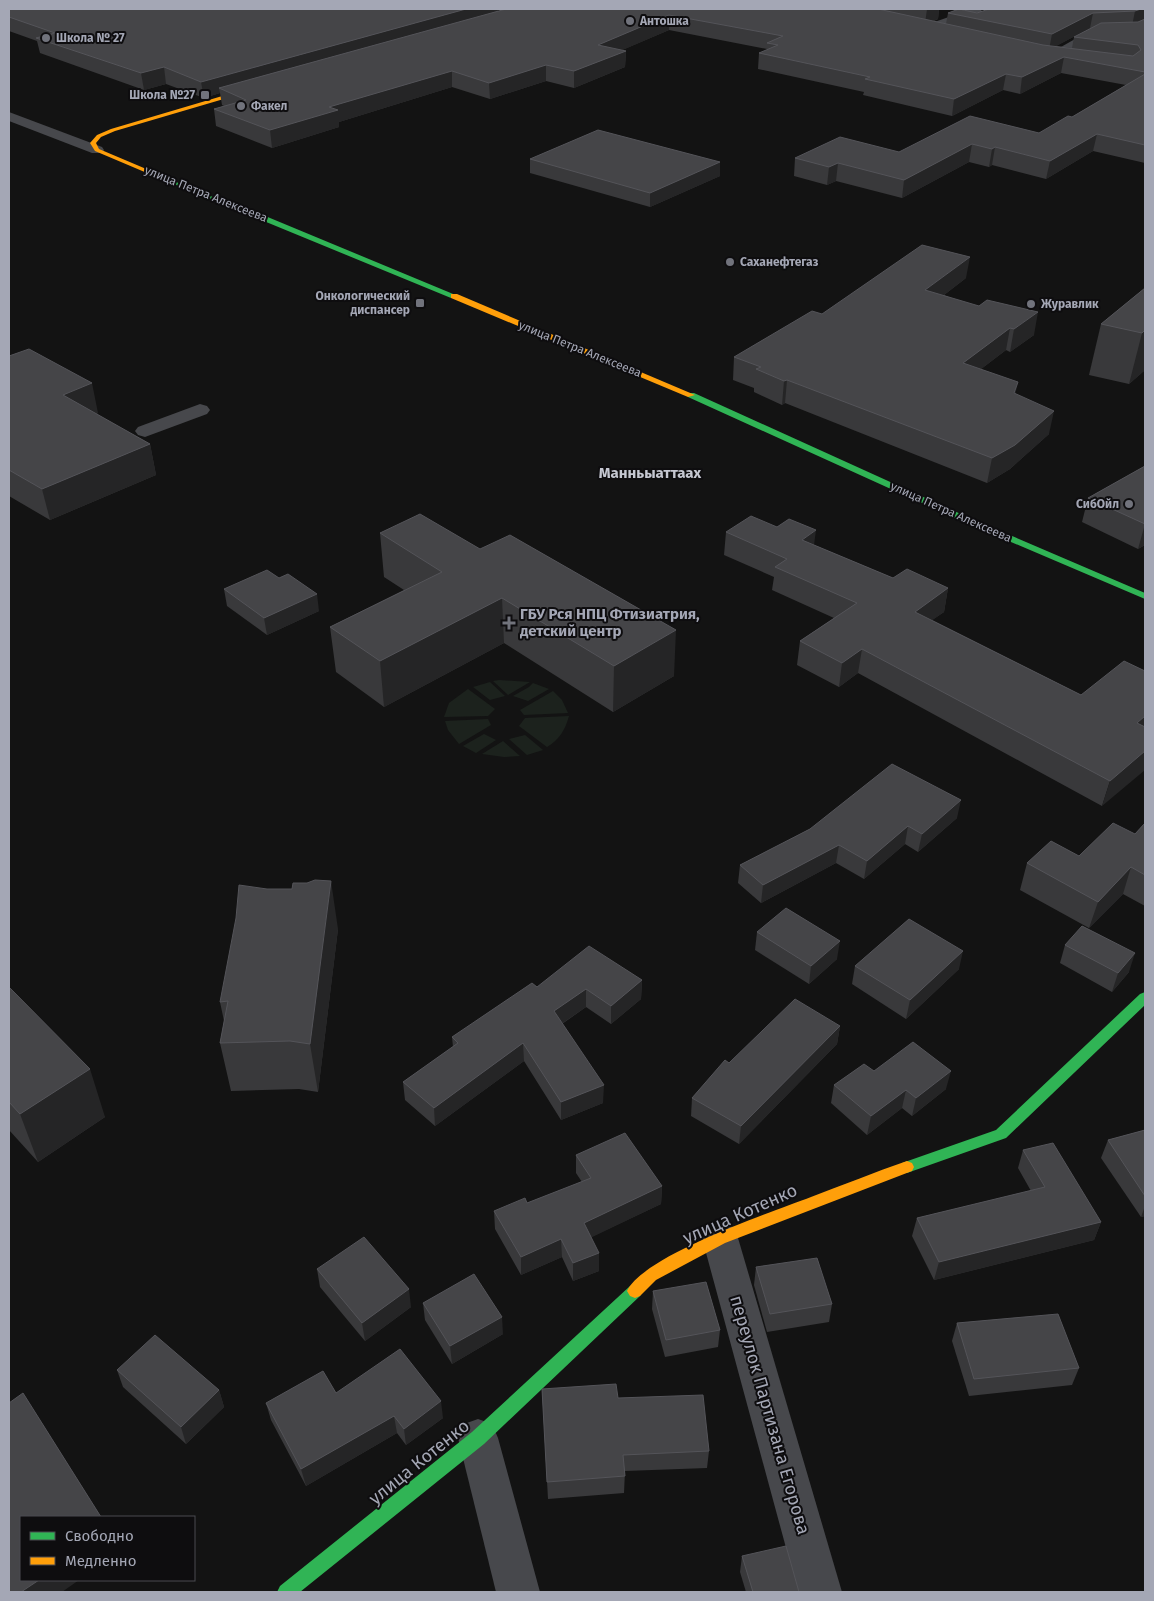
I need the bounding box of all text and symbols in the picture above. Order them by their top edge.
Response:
place label: Антошка [639,14,689,28]
marker: Антошка [624,15,636,27]
place label: Школа № 27 [56,31,125,45]
marker: Школа № 27 [40,32,52,44]
place label: Школа №27 [129,88,195,102]
marker: Школа №27 [199,89,211,101]
place label: Факел [251,99,288,113]
marker: Факел [235,100,247,112]
street label: улица Петра Алексеева [143,163,269,225]
place label: Саханефтегаз [740,255,819,269]
marker: Саханефтегаз [724,256,736,268]
place label: Онкологический диспансер [315,289,410,317]
marker: Онкологический диспансер [414,297,426,309]
place label: Журавлик [1040,297,1099,311]
marker: Журавлик [1025,298,1037,310]
street label: улица Петра Алексеева [517,318,643,380]
district label: Манньыаттаах [599,464,702,482]
street label: улица Петра Алексеева [888,479,1014,545]
place label: СибОйл [1076,497,1119,511]
marker: СибОйл [1123,498,1135,510]
place label: ГБУ Рся НПЦ Фтизиатрия, детский центр [520,605,700,640]
marker: ГБУ Рся НПЦ Фтизиатрия, детский центр [502,616,516,630]
street label: улица Котенко [679,1179,801,1249]
street label: переулок Партизана Егорова [725,1293,815,1537]
street label: улица Котенко [364,1415,474,1509]
legend [20,1516,195,1581]
text: Свободно [65,1527,134,1545]
text: Медленно [65,1552,137,1570]

